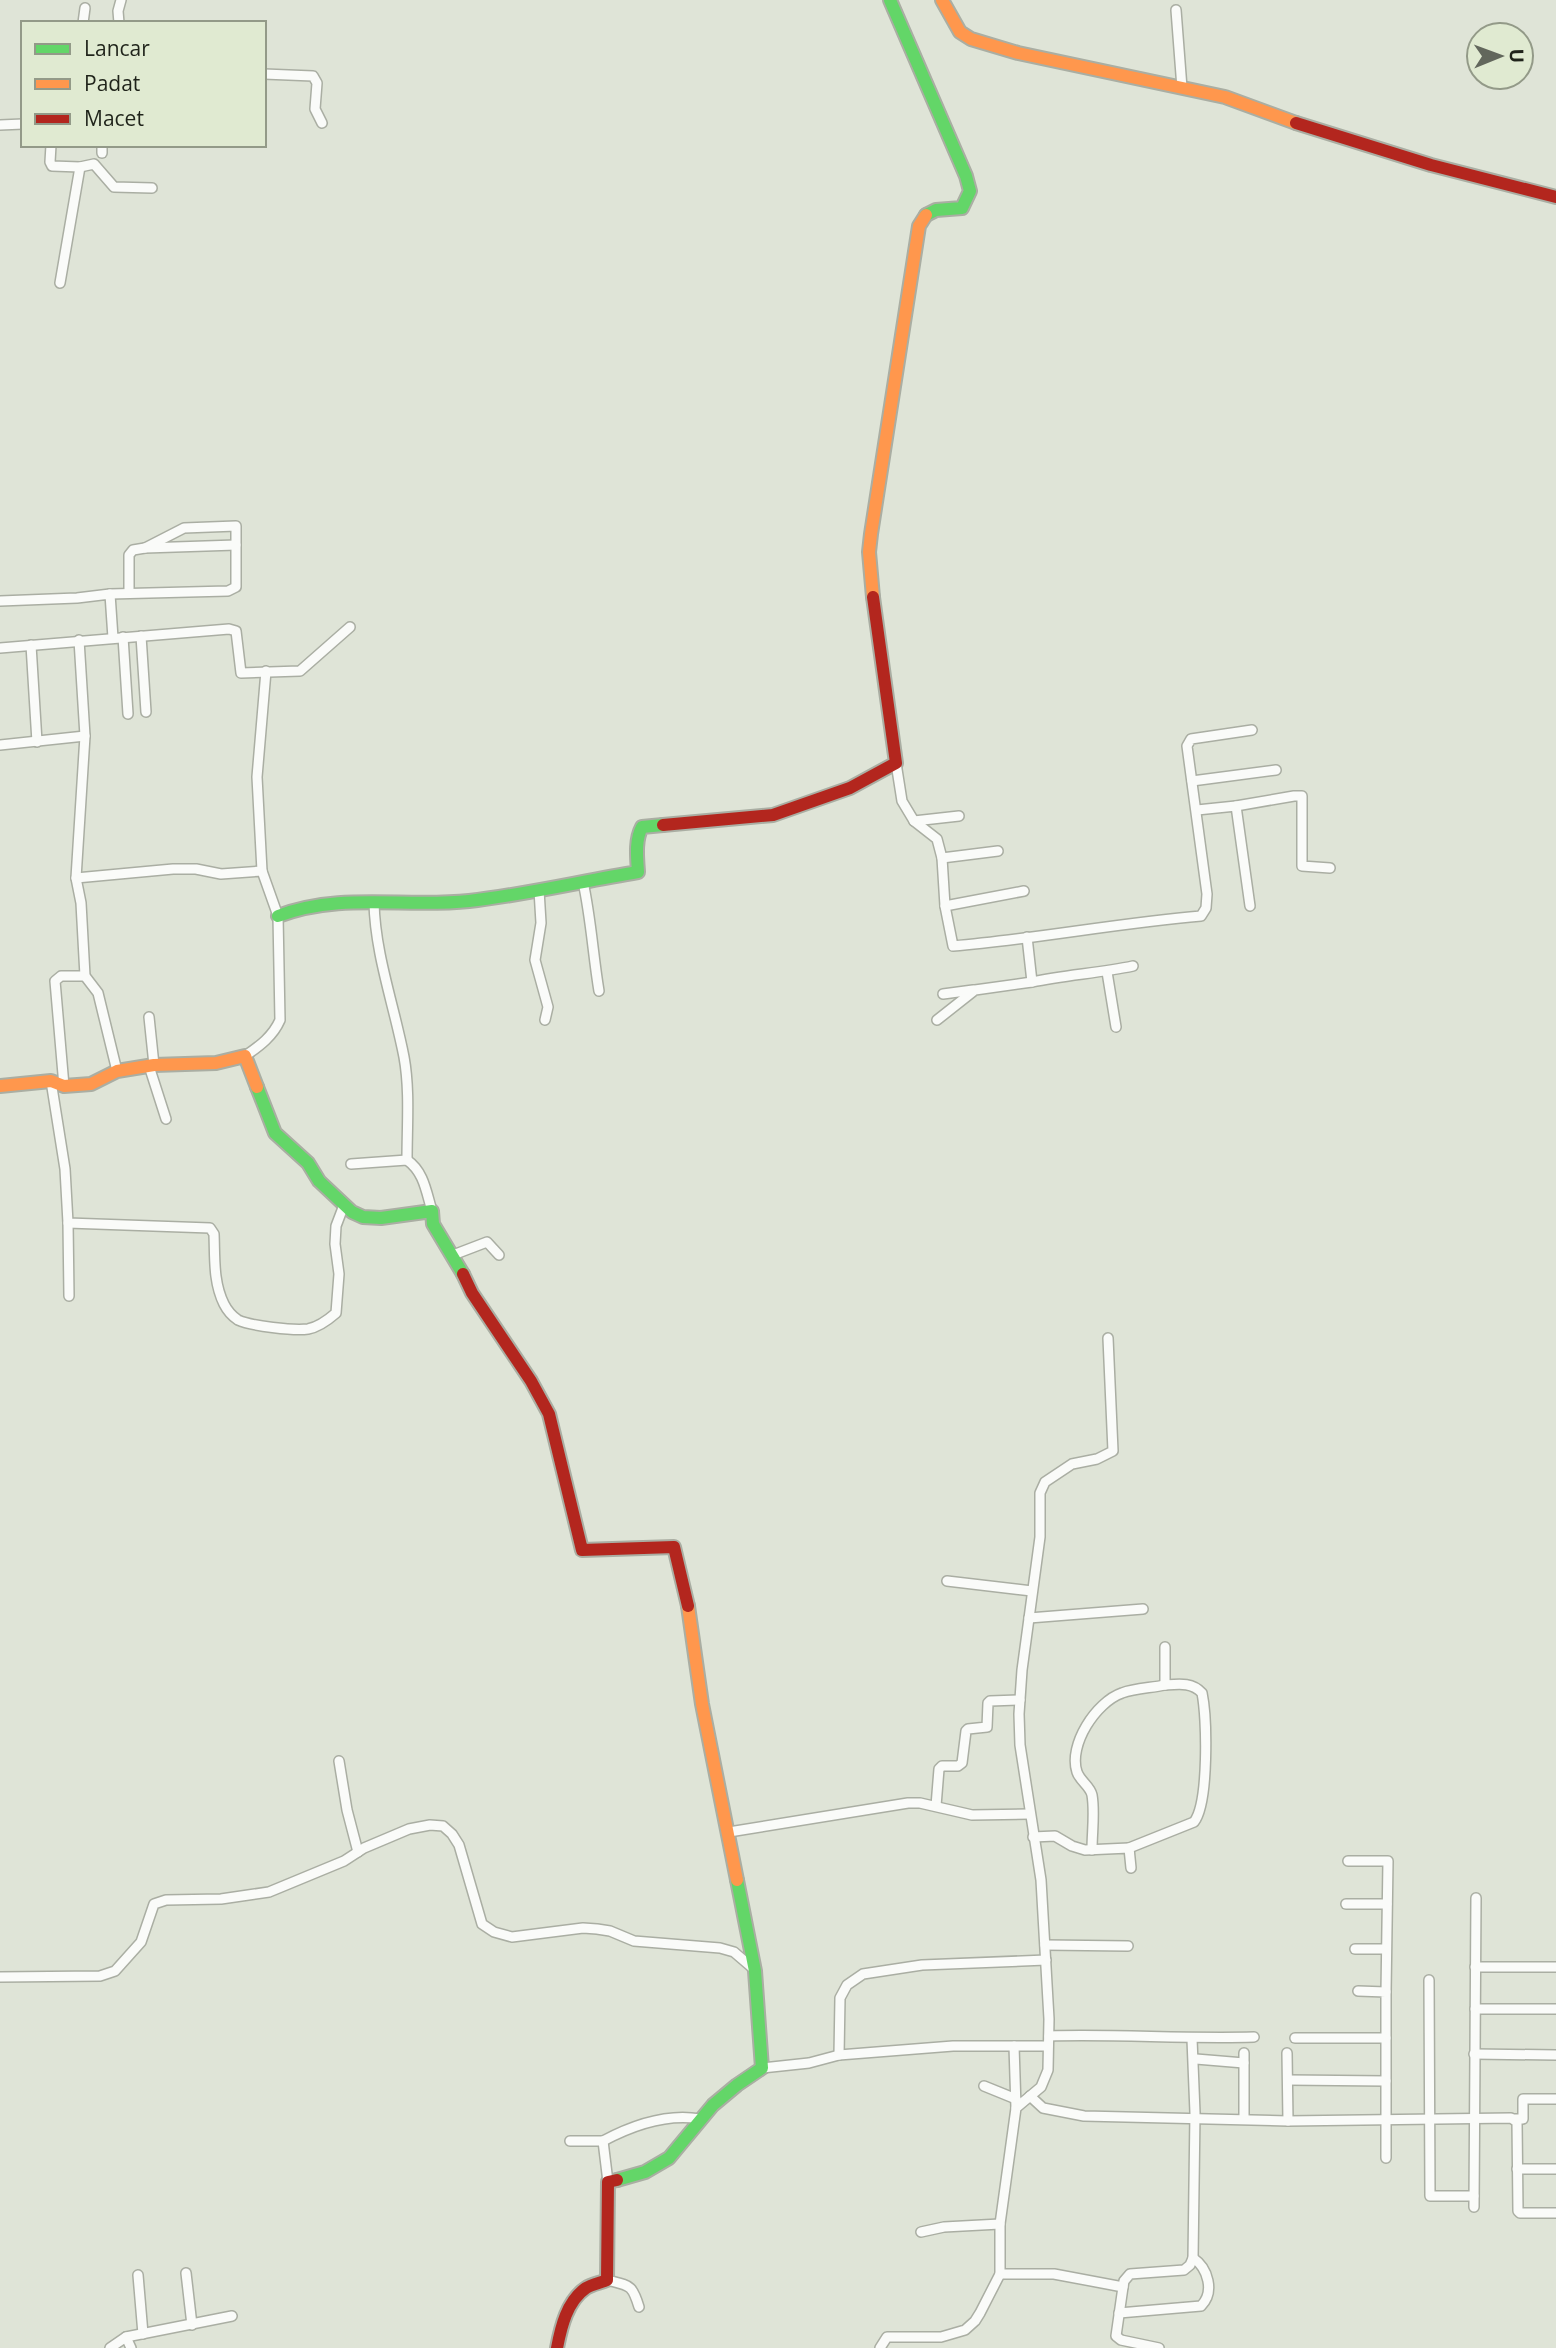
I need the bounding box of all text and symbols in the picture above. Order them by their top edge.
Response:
legend [21,21,266,147]
north arrow [1465,21,1535,91]
text: Lancar [84,34,150,62]
text: U [1504,48,1530,63]
text: Padat [84,69,140,97]
text: Macet [84,104,144,132]

